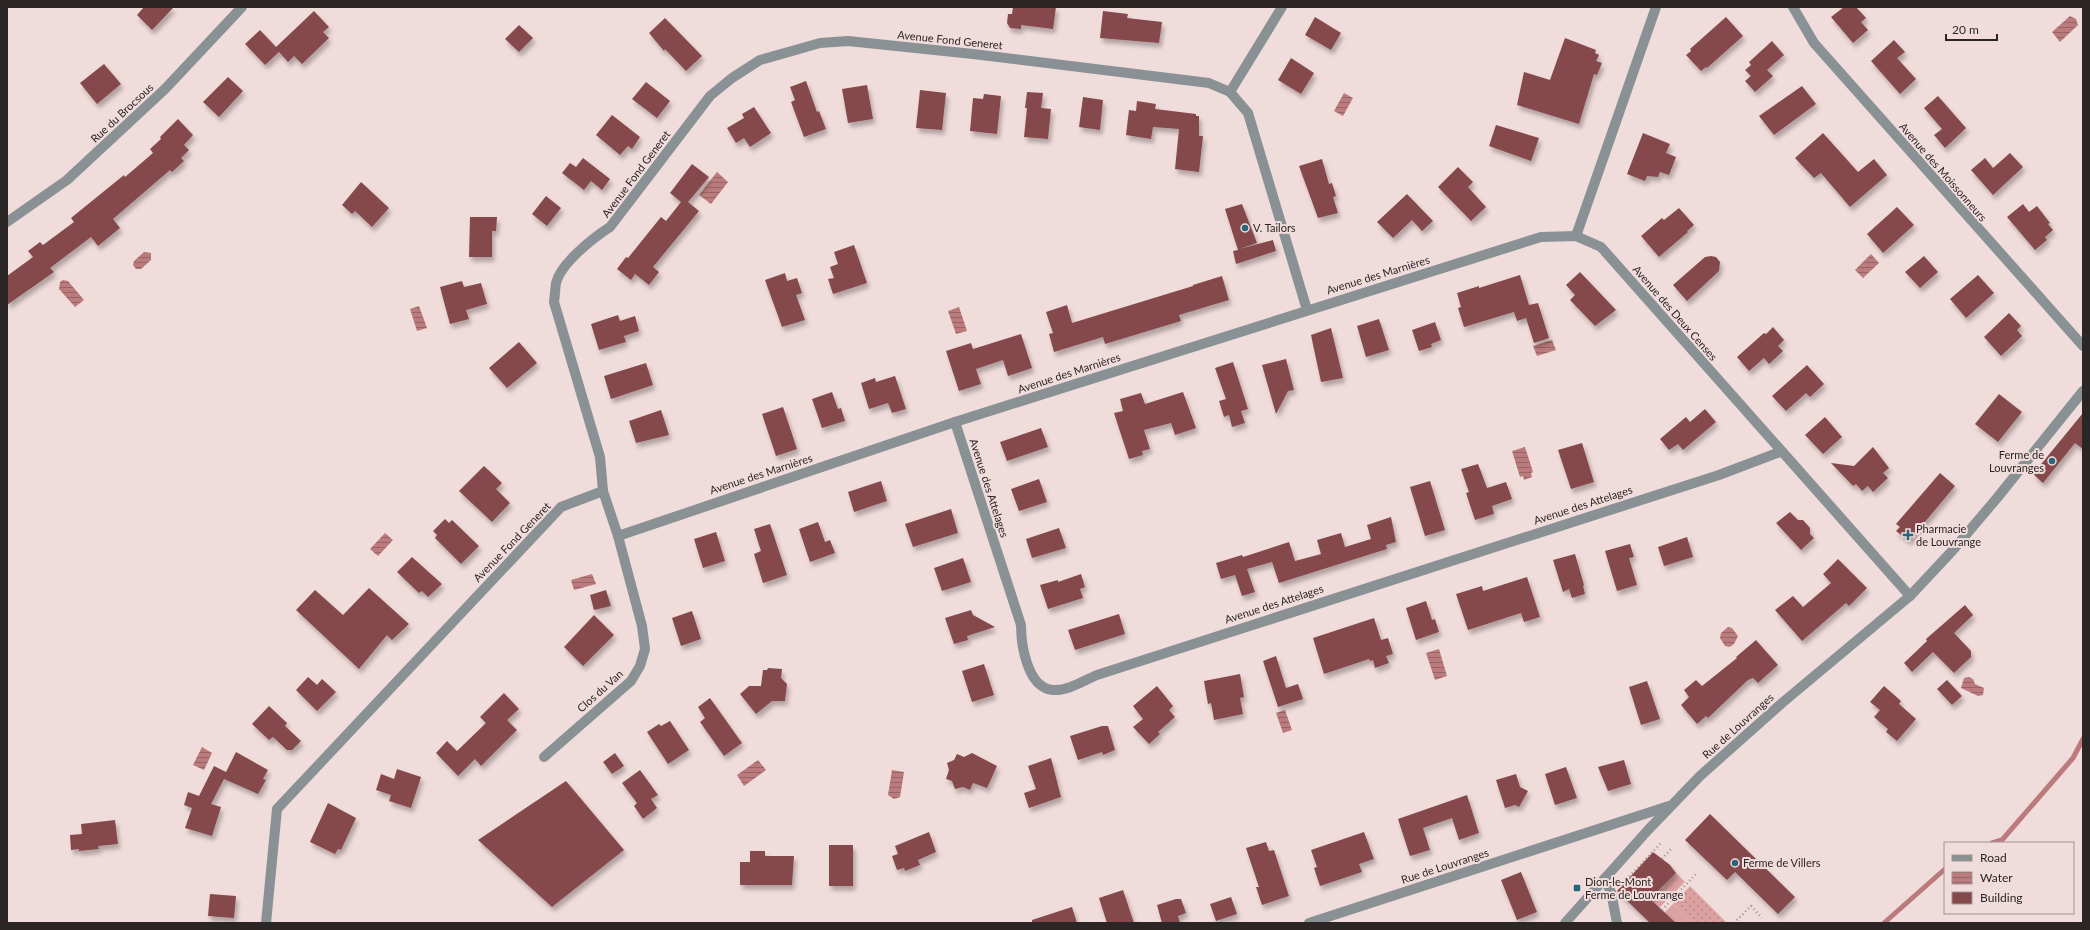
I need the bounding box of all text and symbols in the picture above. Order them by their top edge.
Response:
scale bar [1946,16,1997,42]
text: 20 m [1952,22,1979,37]
street label: Avenue Fond Generet [897,28,1003,51]
street label: Rue du Brocsous [88,80,156,145]
street label: Avenue des Moissonneurs [1897,120,1990,224]
street label: Avenue Fond Generet [599,128,673,220]
place label: V. Tailors [1253,221,1296,234]
marker: V. Tailors [1240,223,1250,233]
street label: Avenue des Marnières [1325,253,1431,296]
street label: Avenue des Deux Censes [1631,262,1720,363]
street label: Avenue des Marnières [1016,350,1122,395]
street label: Avenue des Attelages [967,437,1012,539]
place label: Ferme de Louvranges [1989,448,2044,474]
street label: Avenue des Marnières [708,451,814,496]
marker: Ferme de Louvranges [2047,456,2057,466]
street label: Avenue des Attelages [1532,482,1634,527]
street label: Avenue Fond Generet [470,499,553,584]
place label: Pharmacie de Louvrange [1916,522,1981,548]
marker: Pharmacie de Louvrange [1903,530,1913,540]
street label: Avenue des Attelages [1223,581,1325,626]
street label: Clos du Van [574,667,625,714]
street label: Rue de Louvranges [1699,690,1776,761]
legend [1944,842,2074,914]
street label: Rue de Louvranges [1399,845,1490,886]
text: Road [1980,850,2007,865]
place label: Ferme de Villers [1743,856,1821,869]
marker: Ferme de Villers [1730,858,1740,868]
text: Water [1980,870,2013,885]
place label: Dion-le-Mont Ferme de Louvrange [1585,875,1683,901]
marker: Dion-le-Mont Ferme de Louvrange [1572,883,1582,893]
text: Building [1980,890,2023,905]

